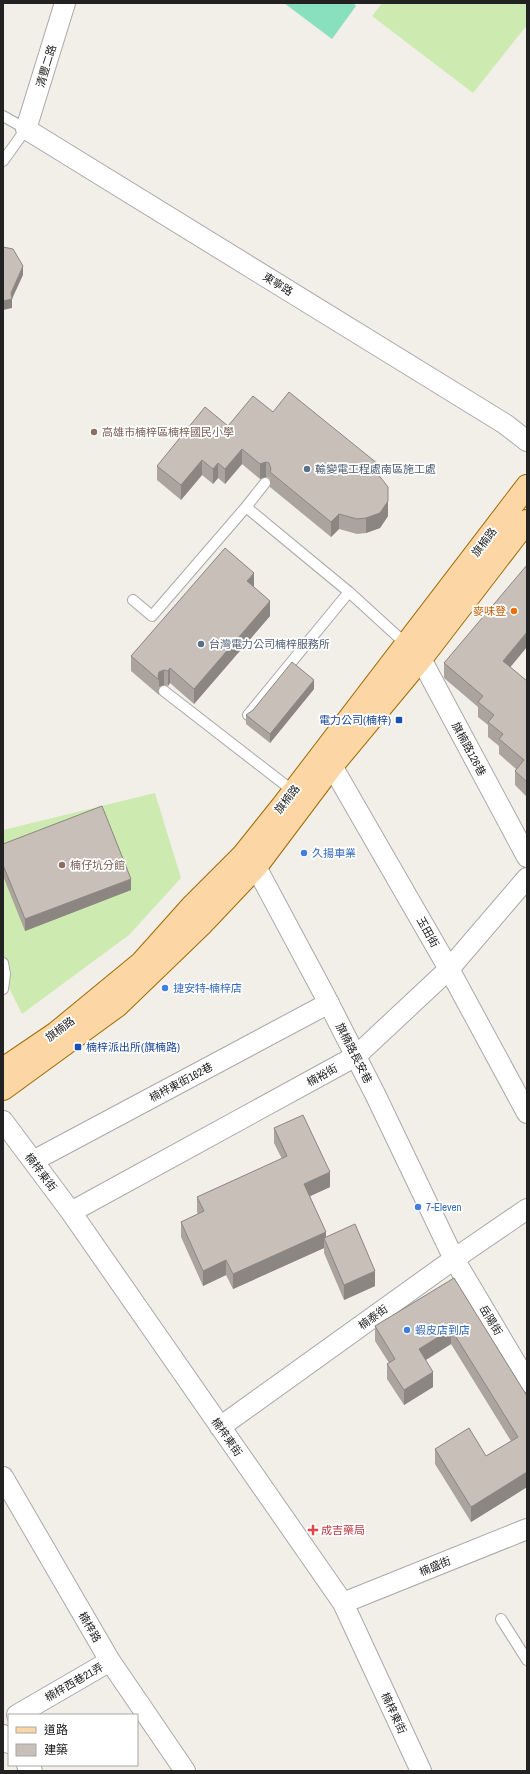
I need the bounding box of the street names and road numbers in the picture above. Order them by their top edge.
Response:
street label: 清豐二路 [33,43,59,89]
street label: 東寧路 [260,269,296,299]
street label: 旗楠路 [468,525,500,559]
street label: 旗楠路126巷 [449,720,489,778]
street label: 旗楠路 [271,782,303,816]
street label: 玉田街 [414,914,442,950]
street label: 旗楠路 [43,1013,77,1045]
street label: 旗楠路長安巷 [333,1020,375,1086]
street label: 楠梓東街162巷 [147,1059,215,1105]
street label: 楠裕街 [304,1061,340,1089]
street label: 楠梓東街 [22,1150,60,1194]
street label: 楠泰街 [356,1302,390,1332]
street label: 岳陽街 [477,1302,505,1338]
street label: 楠梓東街 [209,1415,245,1459]
street label: 楠盛街 [417,1553,453,1579]
street label: 楠梓路 [76,1609,104,1645]
street label: 楠梓西巷21弄 [42,1660,106,1704]
street label: 楠梓東街 [378,1690,410,1736]

